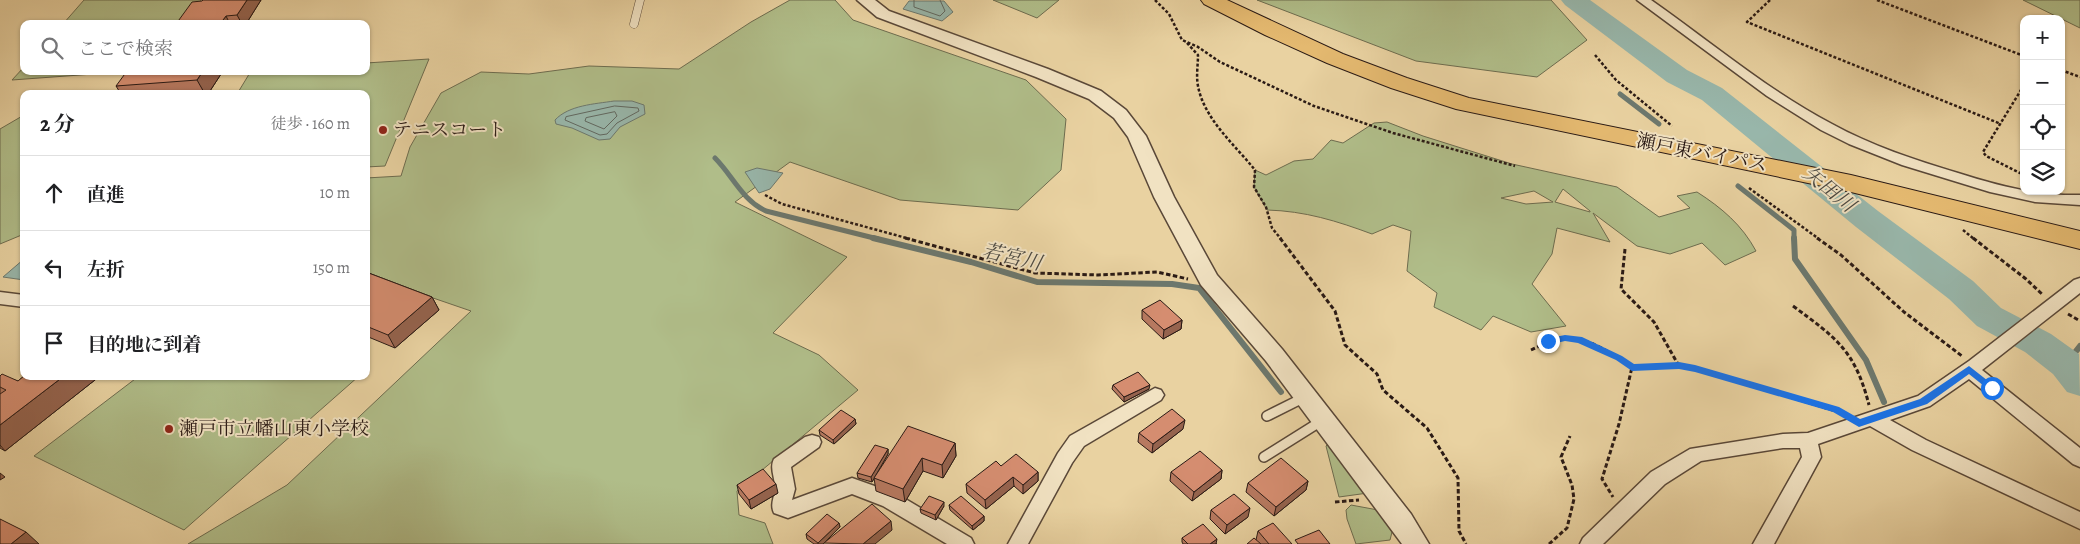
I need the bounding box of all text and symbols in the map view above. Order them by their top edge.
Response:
map controls [2020,15,2065,195]
button: + [2020,15,2065,60]
search box [20,20,370,75]
icon: search [38,34,66,62]
text: ここで検索 [78,36,173,62]
button: − [2020,60,2065,105]
button: locate [2020,105,2065,150]
text: 2 分 [40,110,75,138]
text: 徒歩 · 160 m [271,113,350,135]
place label: テニスコート [393,117,506,143]
marker: テニスコート [377,124,389,136]
street label: 瀬戸東バイパス [1634,128,1770,178]
button: layers [2020,150,2065,195]
water label: 矢田川 [1797,160,1862,220]
icon: ahead [40,179,68,207]
text: 直進 [87,182,125,208]
text: 10 m [320,182,350,204]
water label: 若宮川 [980,237,1046,277]
icon: left [40,254,68,282]
text: 左折 [87,257,125,283]
text: 150 m [313,257,350,279]
icon: arrive [40,329,68,357]
route end [1537,330,1560,353]
text: 目的地に到着 [87,332,201,358]
route start [1981,377,2004,400]
place label: 瀬戸市立幡山東小学校 [179,416,369,442]
marker: 瀬戸市立幡山東小学校 [163,423,175,435]

